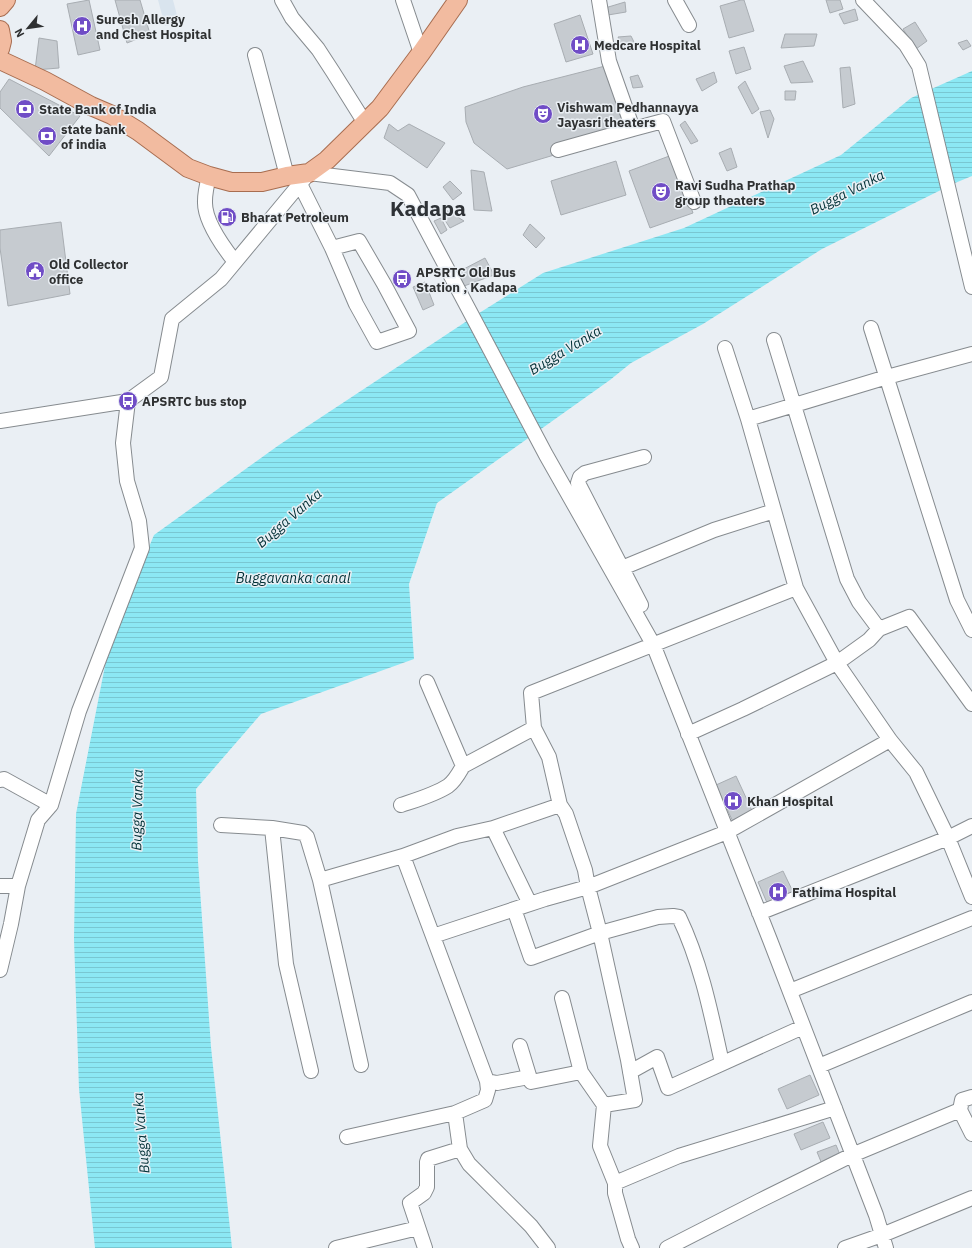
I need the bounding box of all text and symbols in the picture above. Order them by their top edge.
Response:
north arrow [8,8,48,48]
place label: Suresh Allergy and Chest Hospital [96,11,211,43]
hospital icon: Suresh Allergy and Chest Hospital [71,15,93,37]
text: N [11,26,27,40]
hospital icon: Medcare Hospital [569,34,591,56]
place label: Medcare Hospital [594,37,701,54]
bank icon: State Bank of India [14,98,36,120]
place label: Vishwam Pedhannayya Jayasri theaters [557,99,699,131]
place label: State Bank of India [39,101,156,118]
theatre icon: Vishwam Pedhannayya Jayasri theaters [532,103,554,125]
place label: state bank of india [61,121,126,153]
bank icon: state bank of india [36,125,58,147]
water label: Bugga Vanka [807,166,887,218]
place label: Ravi Sudha Prathap group theaters [675,177,796,209]
theatre icon: Ravi Sudha Prathap group theaters [650,181,672,203]
district label: Kadapa [390,194,466,222]
fuel station icon: Bharat Petroleum [216,206,238,228]
place label: Bharat Petroleum [241,209,349,226]
place label: Old Collector office [49,256,128,288]
public building icon: Old Collector office [24,260,46,282]
place label: APSRTC Old Bus Station , Kadapa [416,264,517,296]
bus stop icon: APSRTC Old Bus Station , Kadapa [391,268,413,290]
water label: Bugga Vanka [525,321,605,379]
bus stop icon: APSRTC bus stop [117,390,139,412]
place label: APSRTC bus stop [142,393,247,410]
water label: Bugga Vanka [252,485,326,551]
water label: Buggavanka canal [236,569,351,587]
water label: Bugga Vanka [127,769,147,851]
hospital icon: Khan Hospital [722,790,744,812]
place label: Khan Hospital [747,793,833,810]
hospital icon: Fathima Hospital [767,881,789,903]
place label: Fathima Hospital [792,884,896,901]
water label: Bugga Vanka [128,1092,154,1174]

